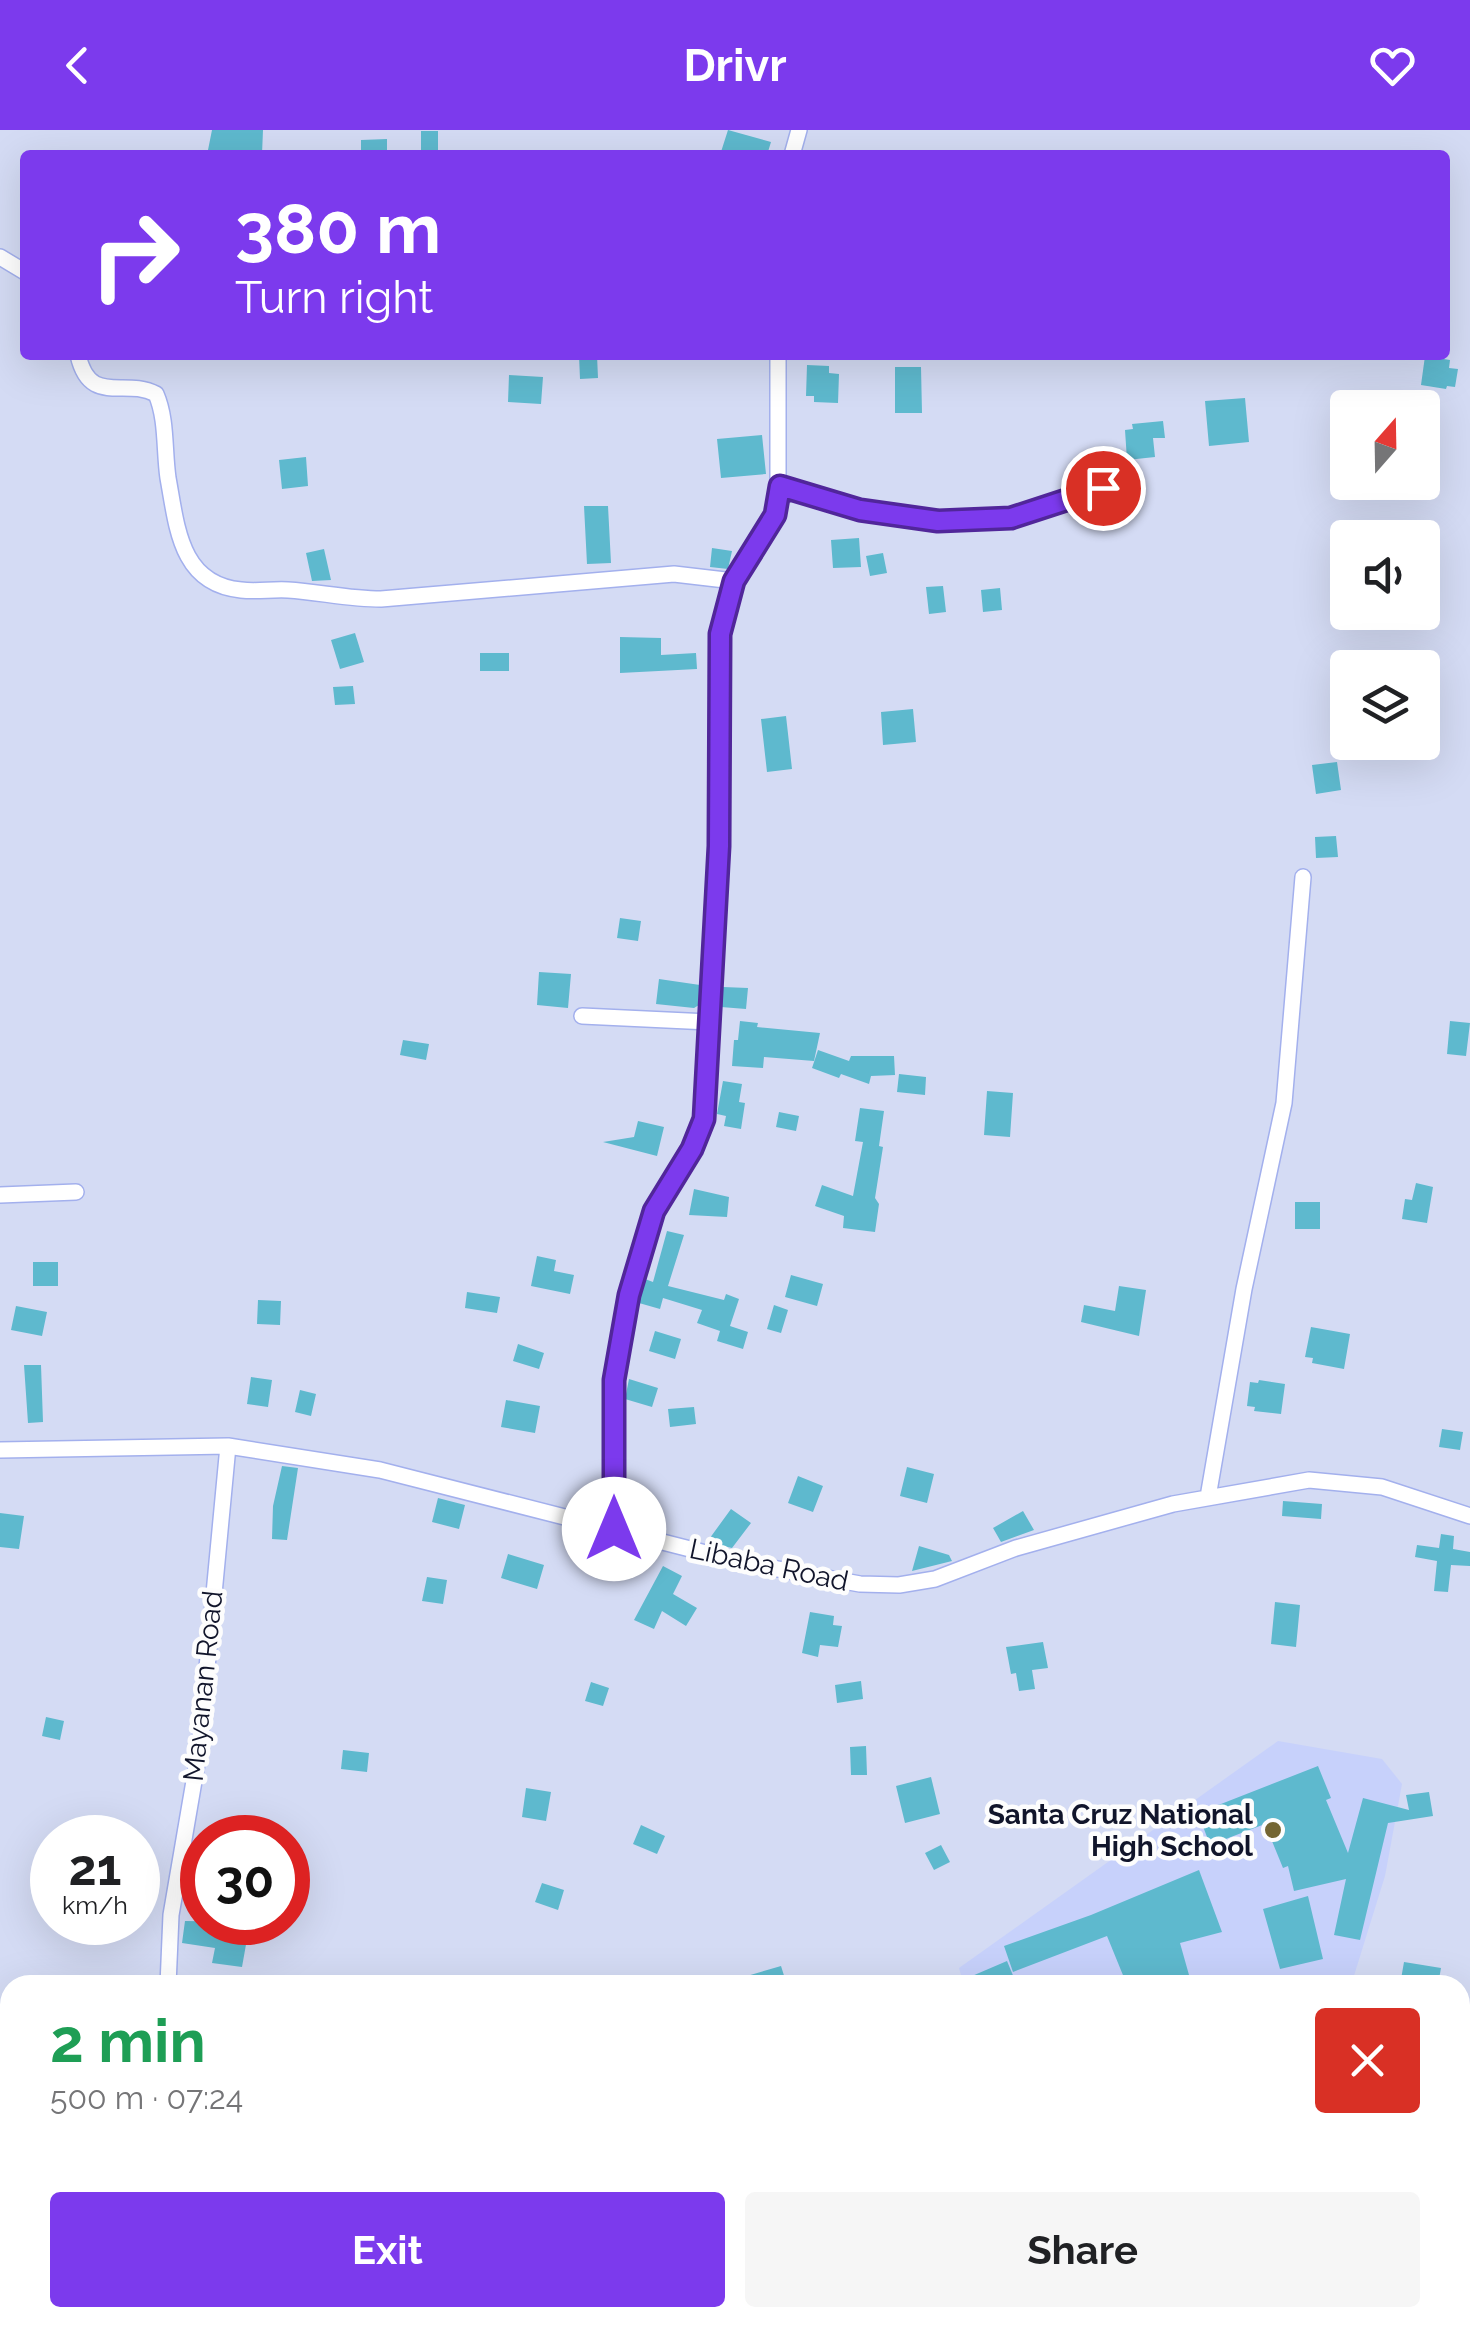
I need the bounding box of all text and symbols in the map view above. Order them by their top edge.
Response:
icon: back [50,38,105,93]
icon: heart [1365,38,1420,93]
text: Drivr [683,39,787,92]
text: 380 m [235,187,441,269]
icon: right [70,190,200,320]
text: Turn right [235,271,433,324]
north arrow [1330,390,1440,500]
map controls [1330,390,1440,760]
pin [1061,446,1146,531]
icon: arrive [1076,461,1131,516]
button: sound [1330,520,1440,630]
button: layers [1330,650,1440,760]
position arrow [562,1477,666,1581]
street label: Libaba Road [686,1532,852,1598]
street label: Mayanan Road [177,1589,229,1783]
place label: Santa Cruz National High School [988,1798,1253,1863]
speed limit sign: 30 [180,1815,310,1945]
marker: Santa Cruz National High School [1262,1819,1284,1841]
text: 21 [69,1838,121,1897]
text: km/h [62,1890,128,1920]
text: 2 min [50,2006,206,2076]
button: close [1315,2008,1420,2113]
text: 500 m · 07:24 [50,2079,243,2116]
button: Exit [50,2192,725,2307]
button: Share [745,2192,1420,2307]

